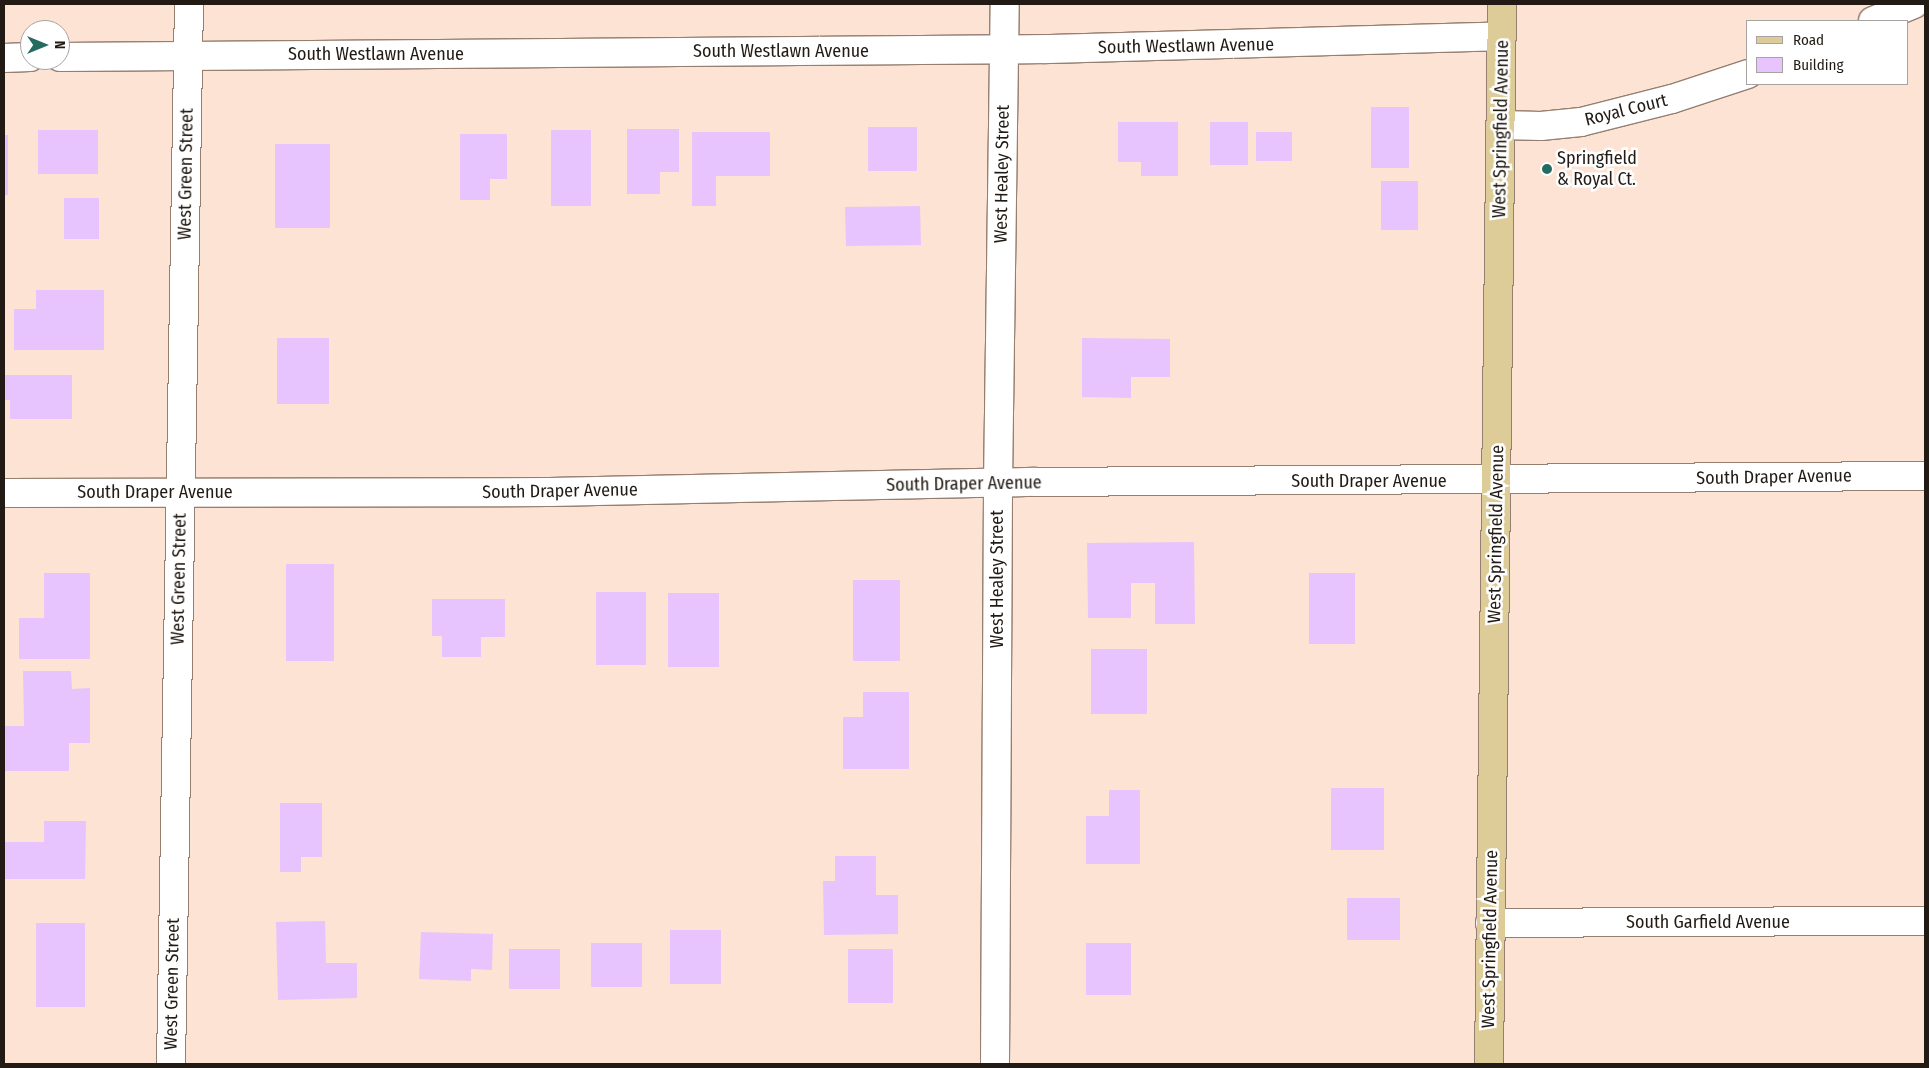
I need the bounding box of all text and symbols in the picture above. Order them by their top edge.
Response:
north arrow [20,20,70,70]
legend [1746,20,1909,85]
text: Road [1793,31,1824,49]
street label: South Westlawn Avenue [1098,34,1274,58]
street label: South Westlawn Avenue [693,40,869,62]
street label: West Springfield Avenue [1489,40,1513,218]
text: N [51,41,68,49]
street label: South Westlawn Avenue [288,43,464,65]
text: Building [1793,56,1844,74]
street label: Royal Court [1583,89,1669,131]
street label: West Healey Street [990,105,1014,243]
street label: West Green Street [174,108,198,240]
place label: Springfield & Royal Ct. [1557,148,1637,190]
marker: Springfield & Royal Ct. [1541,163,1553,175]
street label: West Springfield Avenue [1484,445,1508,623]
street label: South Draper Avenue [1696,465,1852,489]
street label: South Draper Avenue [1291,470,1447,492]
street label: South Draper Avenue [886,472,1042,496]
street label: South Draper Avenue [482,479,638,503]
street label: South Draper Avenue [77,481,233,503]
street label: West Healey Street [986,510,1008,648]
street label: West Green Street [167,513,191,645]
street label: West Springfield Avenue [1478,850,1502,1028]
street label: South Garfield Avenue [1626,911,1790,933]
street label: West Green Street [160,918,184,1050]

